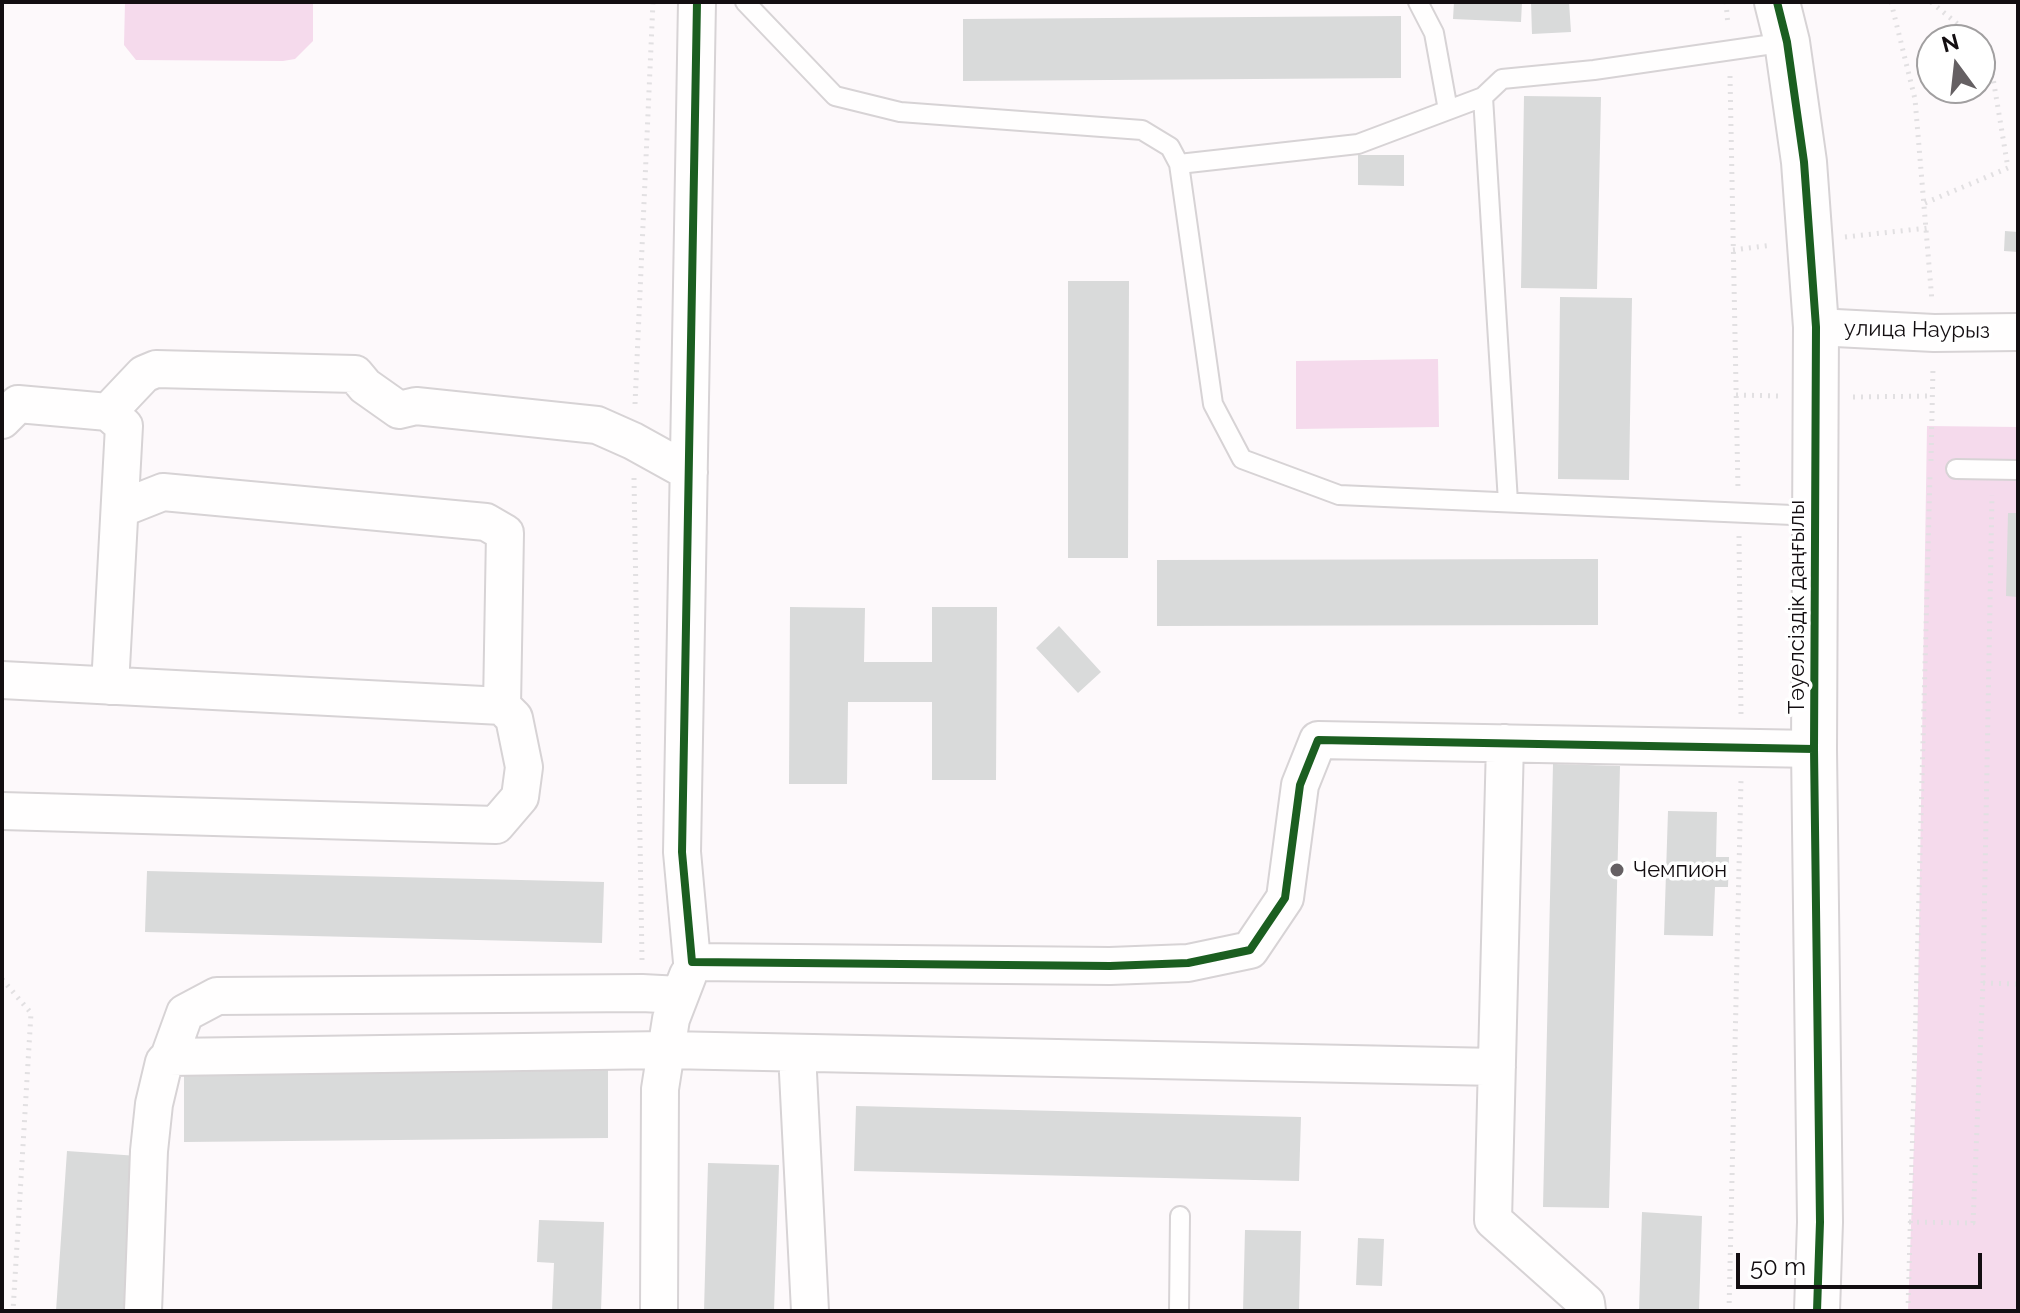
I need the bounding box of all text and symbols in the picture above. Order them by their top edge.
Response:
north arrow [1916,24,1996,104]
text: N [1939,28,1962,57]
street label: улица Наурыз [1844,316,1990,344]
street label: Тәуелсіздік даңғылы [1784,500,1810,714]
place label: Чемпион [1633,857,1727,883]
marker: Чемпион [1608,861,1626,879]
scale bar [1740,1237,1986,1287]
text: 50 m [1750,1252,1806,1281]

